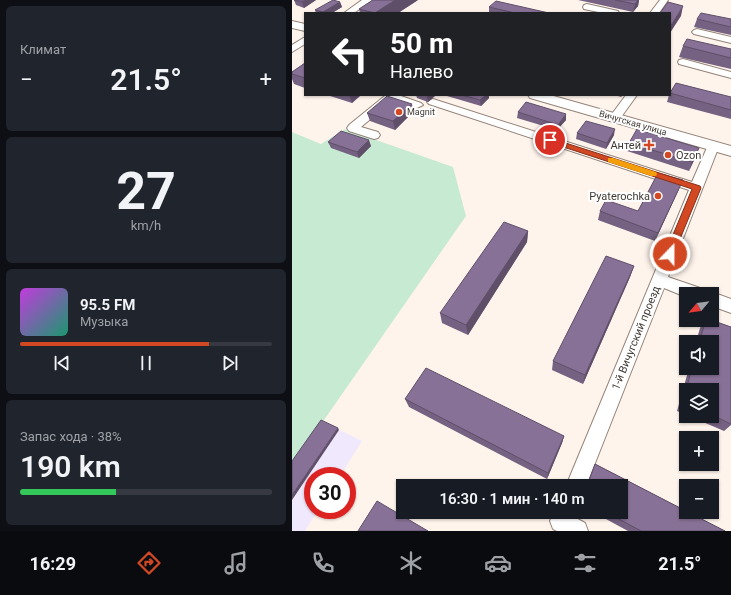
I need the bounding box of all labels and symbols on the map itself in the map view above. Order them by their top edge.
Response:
marker: Magnit [394,107,404,117]
place label: Magnit [407,107,435,117]
street label: Вичугская улица [598,109,668,137]
pin [533,123,567,157]
place label: Антей [610,139,641,152]
marker: Антей [644,140,654,150]
place label: Ozon [676,149,701,162]
marker: Ozon [663,150,673,160]
place label: Pyaterochka [589,190,650,203]
marker: Pyaterochka [653,191,663,201]
position arrow [649,233,691,275]
street label: 1-й Вичугский проезд [609,284,663,392]
north arrow [679,287,719,327]
speed limit sign: 30 [304,467,356,519]

